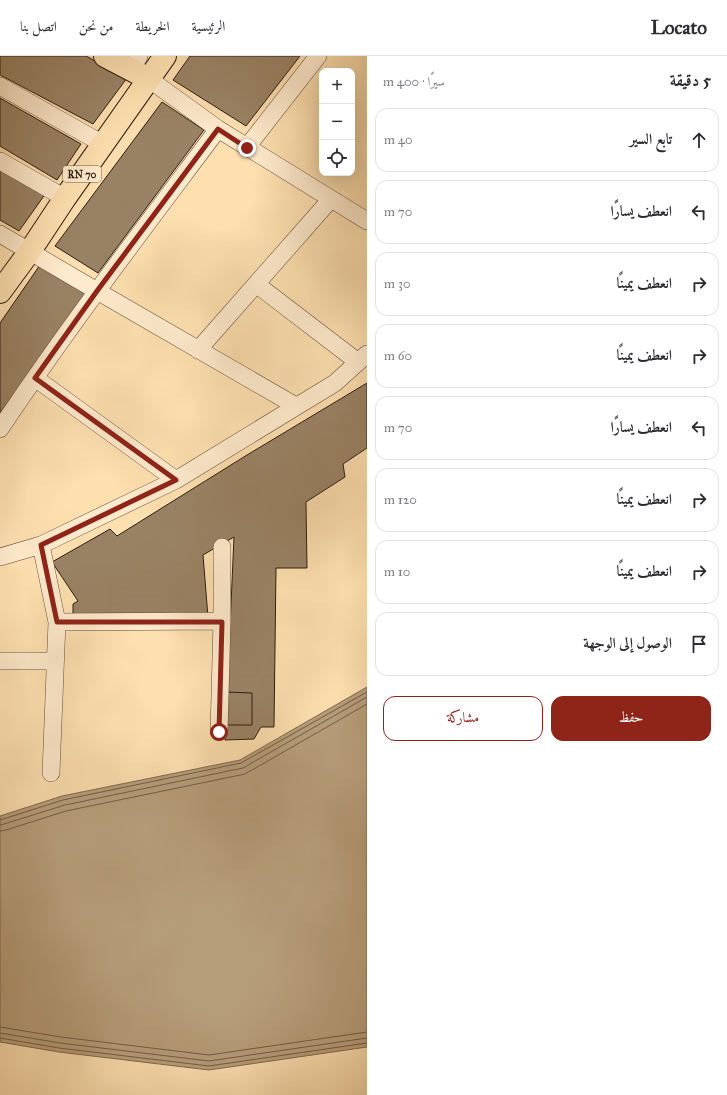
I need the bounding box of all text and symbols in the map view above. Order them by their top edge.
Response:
text: Locato [651,16,707,39]
text: اتصل بنا [20,18,57,35]
text: من نحن [79,18,114,35]
text: الخريطة [136,18,170,35]
text: الرئيسية [192,18,225,35]
map controls [319,68,355,176]
button: + [319,68,355,104]
text: 5 دقيقة [670,70,711,91]
text: سيرًا · 400 m [383,74,445,90]
button: − [319,104,355,140]
icon: ahead [688,129,710,151]
text: تابع السير [630,130,672,148]
text: 40 m [384,132,413,148]
route end [238,139,256,157]
button: locate [319,140,355,176]
road number: RN 70 [63,166,101,182]
icon: left [688,201,710,223]
text: انعطف يسارًا [610,202,672,220]
text: 70 m [384,204,412,220]
icon: right [688,273,710,295]
text: انعطف يمينًا [617,274,672,292]
text: 30 m [384,276,411,292]
icon: right [688,345,710,367]
text: انعطف يمينًا [617,346,672,364]
text: 60 m [384,348,412,364]
icon: left [688,417,710,439]
text: انعطف يسارًا [610,418,672,436]
text: 70 m [384,420,412,436]
icon: right [688,489,710,511]
text: انعطف يمينًا [617,490,672,508]
text: 120 m [384,492,417,508]
icon: right [688,561,710,583]
text: انعطف يمينًا [617,562,672,580]
text: 10 m [384,564,410,580]
icon: arrive [688,633,710,655]
text: الوصول إلى الوجهة [583,634,672,652]
button: مشاركة [383,696,543,741]
button: حفظ [551,696,711,741]
route start [210,723,228,741]

